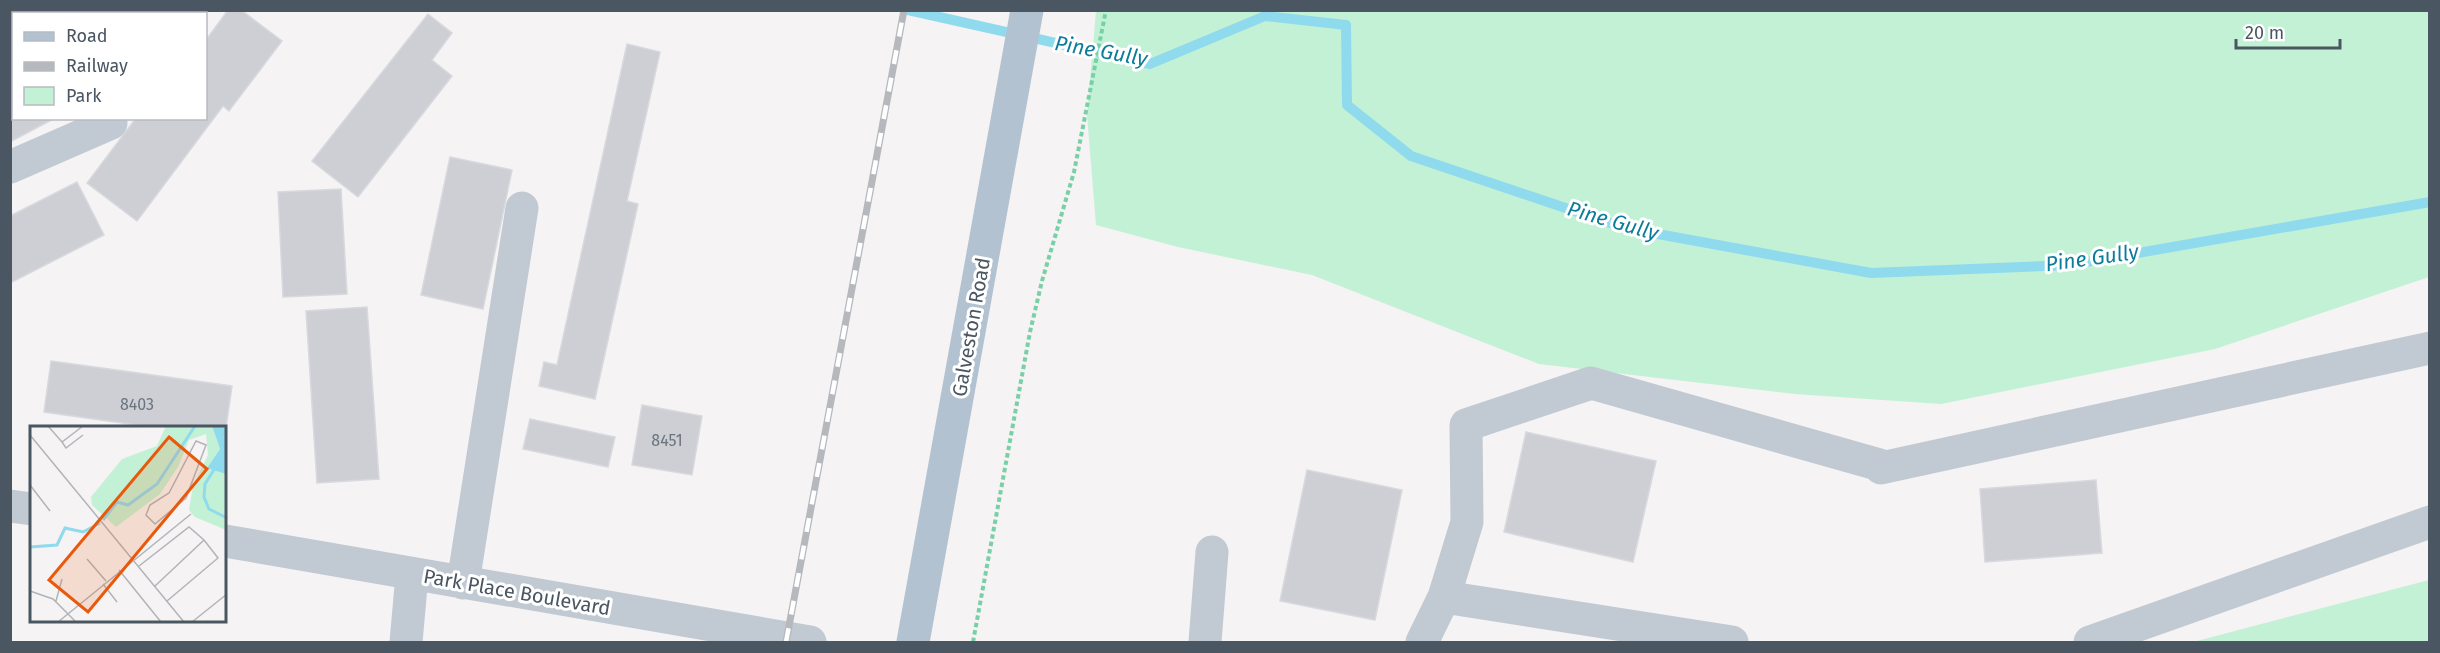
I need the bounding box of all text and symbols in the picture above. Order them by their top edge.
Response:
legend [12,12,207,120]
scale bar [2236,12,2340,50]
text: 20 m [2245,22,2284,44]
text: Road [66,25,108,47]
water label: Pine Gully [1053,30,1150,72]
text: Railway [66,55,128,77]
text: Park [66,85,102,107]
water label: Pine Gully [1564,196,1662,247]
water label: Pine Gully [2044,238,2141,277]
street label: Galveston Road [947,256,995,398]
house number: 8403 [120,395,154,414]
inset map [30,426,226,623]
house number: 8451 [651,431,683,450]
street label: Park Place Boulevard [422,564,612,620]

